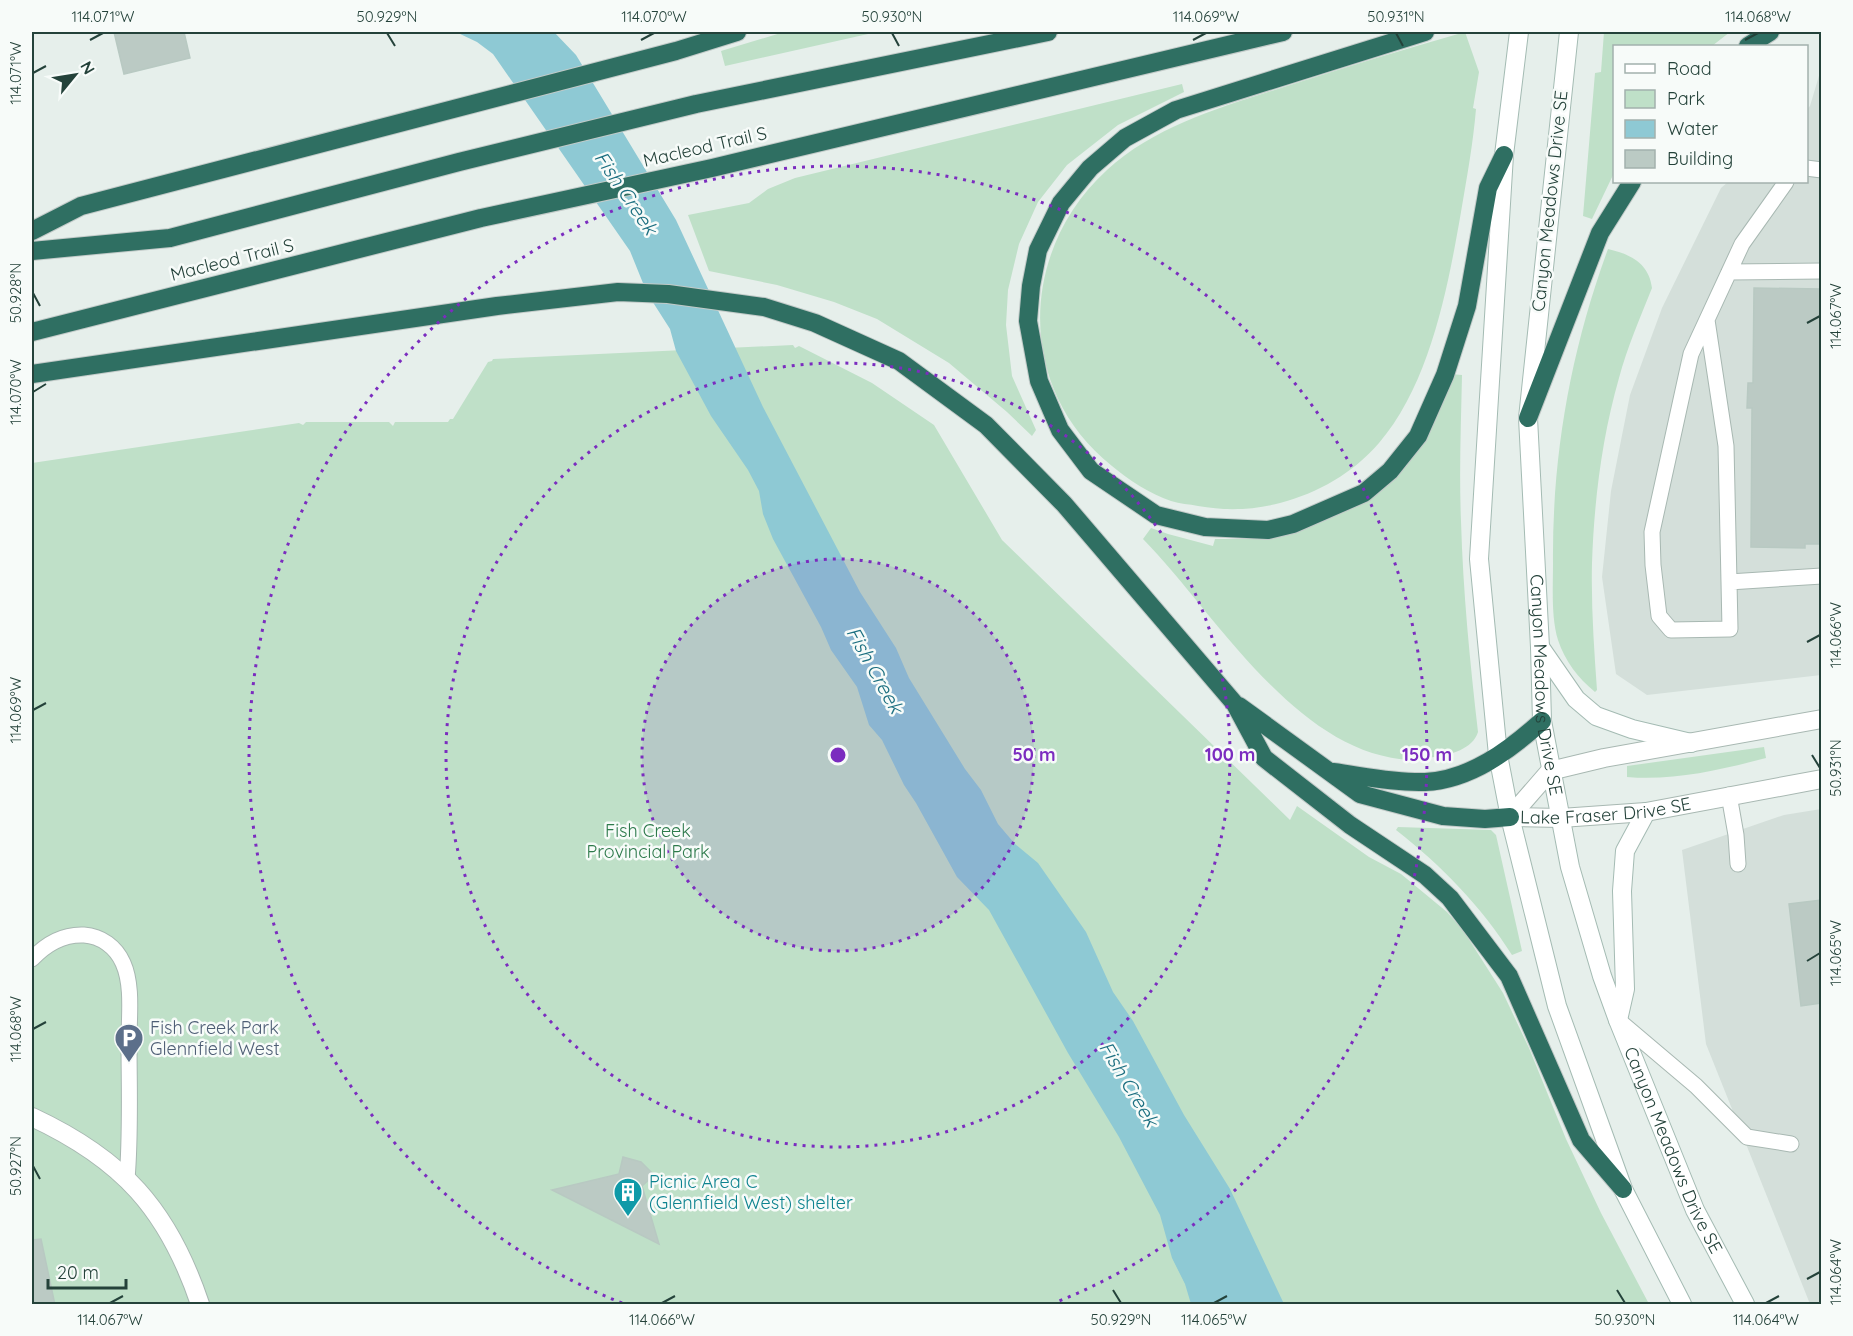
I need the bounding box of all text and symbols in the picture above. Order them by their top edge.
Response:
text: 114.071°W [71,7,135,26]
text: 50.929°N [357,7,417,26]
text: 114.070°W [621,7,687,26]
text: 50.930°N [862,7,922,26]
text: 114.069°W [1173,7,1240,26]
text: 50.931°N [1367,7,1425,26]
text: 114.068°W [1725,7,1792,26]
text: 114.071°W [6,41,25,105]
north arrow [45,45,105,105]
legend [1613,45,1808,183]
text: N [76,57,100,78]
text: Road [1667,57,1712,80]
text: Park [1667,87,1705,110]
street label: Canyon Meadows Drive SE [1526,89,1573,313]
text: Water [1667,117,1718,140]
street label: Macleod Trail S [641,121,769,172]
water label: Fish Creek [589,146,665,241]
text: Building [1667,147,1733,170]
street label: Macleod Trail S [168,233,296,286]
text: 50.928°N [6,263,25,323]
text: 114.067°W [1826,283,1845,349]
text: 114.070°W [6,359,25,425]
street label: Canyon Meadows Drive SE [1525,574,1568,798]
text: 114.066°W [1826,601,1845,668]
water label: Fish Creek [841,622,911,720]
text: 114.069°W [6,676,25,743]
text: 50.931°N [1826,739,1845,797]
text: 50 m [1012,743,1056,766]
text: 100 m [1205,743,1255,766]
text: 150 m [1402,743,1452,766]
centre of rings [828,745,848,765]
street label: Lake Fraser Drive SE [1520,792,1693,829]
park label: Fish Creek Provincial Park [586,819,710,863]
text: 114.065°W [1826,919,1845,986]
text: 114.068°W [6,995,25,1062]
place label: Fish Creek Park Glennfield West [150,1016,280,1060]
parking icon: Fish Creek Park Glennfield West [113,1022,145,1064]
water label: Fish Creek [1094,1036,1166,1133]
street label: Canyon Meadows Drive SE [1619,1043,1728,1257]
text: 50.927°N [6,1136,25,1196]
place label: Picnic Area C (Glennfield West) shelter [649,1170,853,1214]
building icon: Picnic Area C (Glennfield West) shelter [612,1176,644,1218]
text: 114.064°W [1826,1238,1845,1305]
scale bar [48,1252,126,1290]
text: 20 m [57,1261,99,1284]
text: 114.067°W [77,1310,143,1329]
text: 114.066°W [629,1310,696,1329]
text: 50.929°N [1091,1310,1151,1329]
text: 114.065°W [1181,1310,1248,1329]
text: 50.930°N [1595,1310,1655,1329]
text: 114.064°W [1733,1310,1800,1329]

